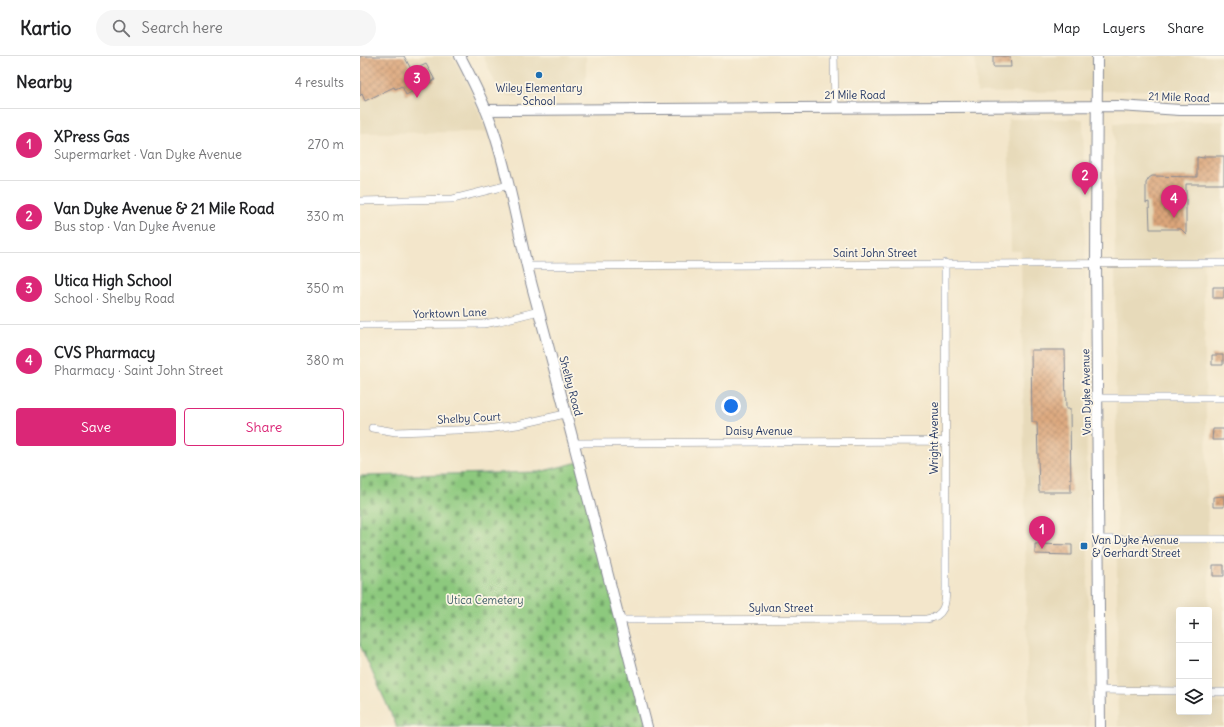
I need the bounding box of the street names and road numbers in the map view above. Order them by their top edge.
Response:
street label: 21 Mile Road [824,88,886,102]
street label: 21 Mile Road [1148,89,1210,105]
street label: Saint John Street [833,246,917,260]
street label: Yorktown Lane [413,305,487,321]
street label: Van Dyke Avenue [1078,348,1094,435]
street label: Shelby Road [556,354,586,418]
street label: Wright Avenue [927,402,941,474]
street label: Shelby Court [437,409,501,427]
street label: Daisy Avenue [725,424,793,438]
street label: Sylvan Street [749,601,814,615]

